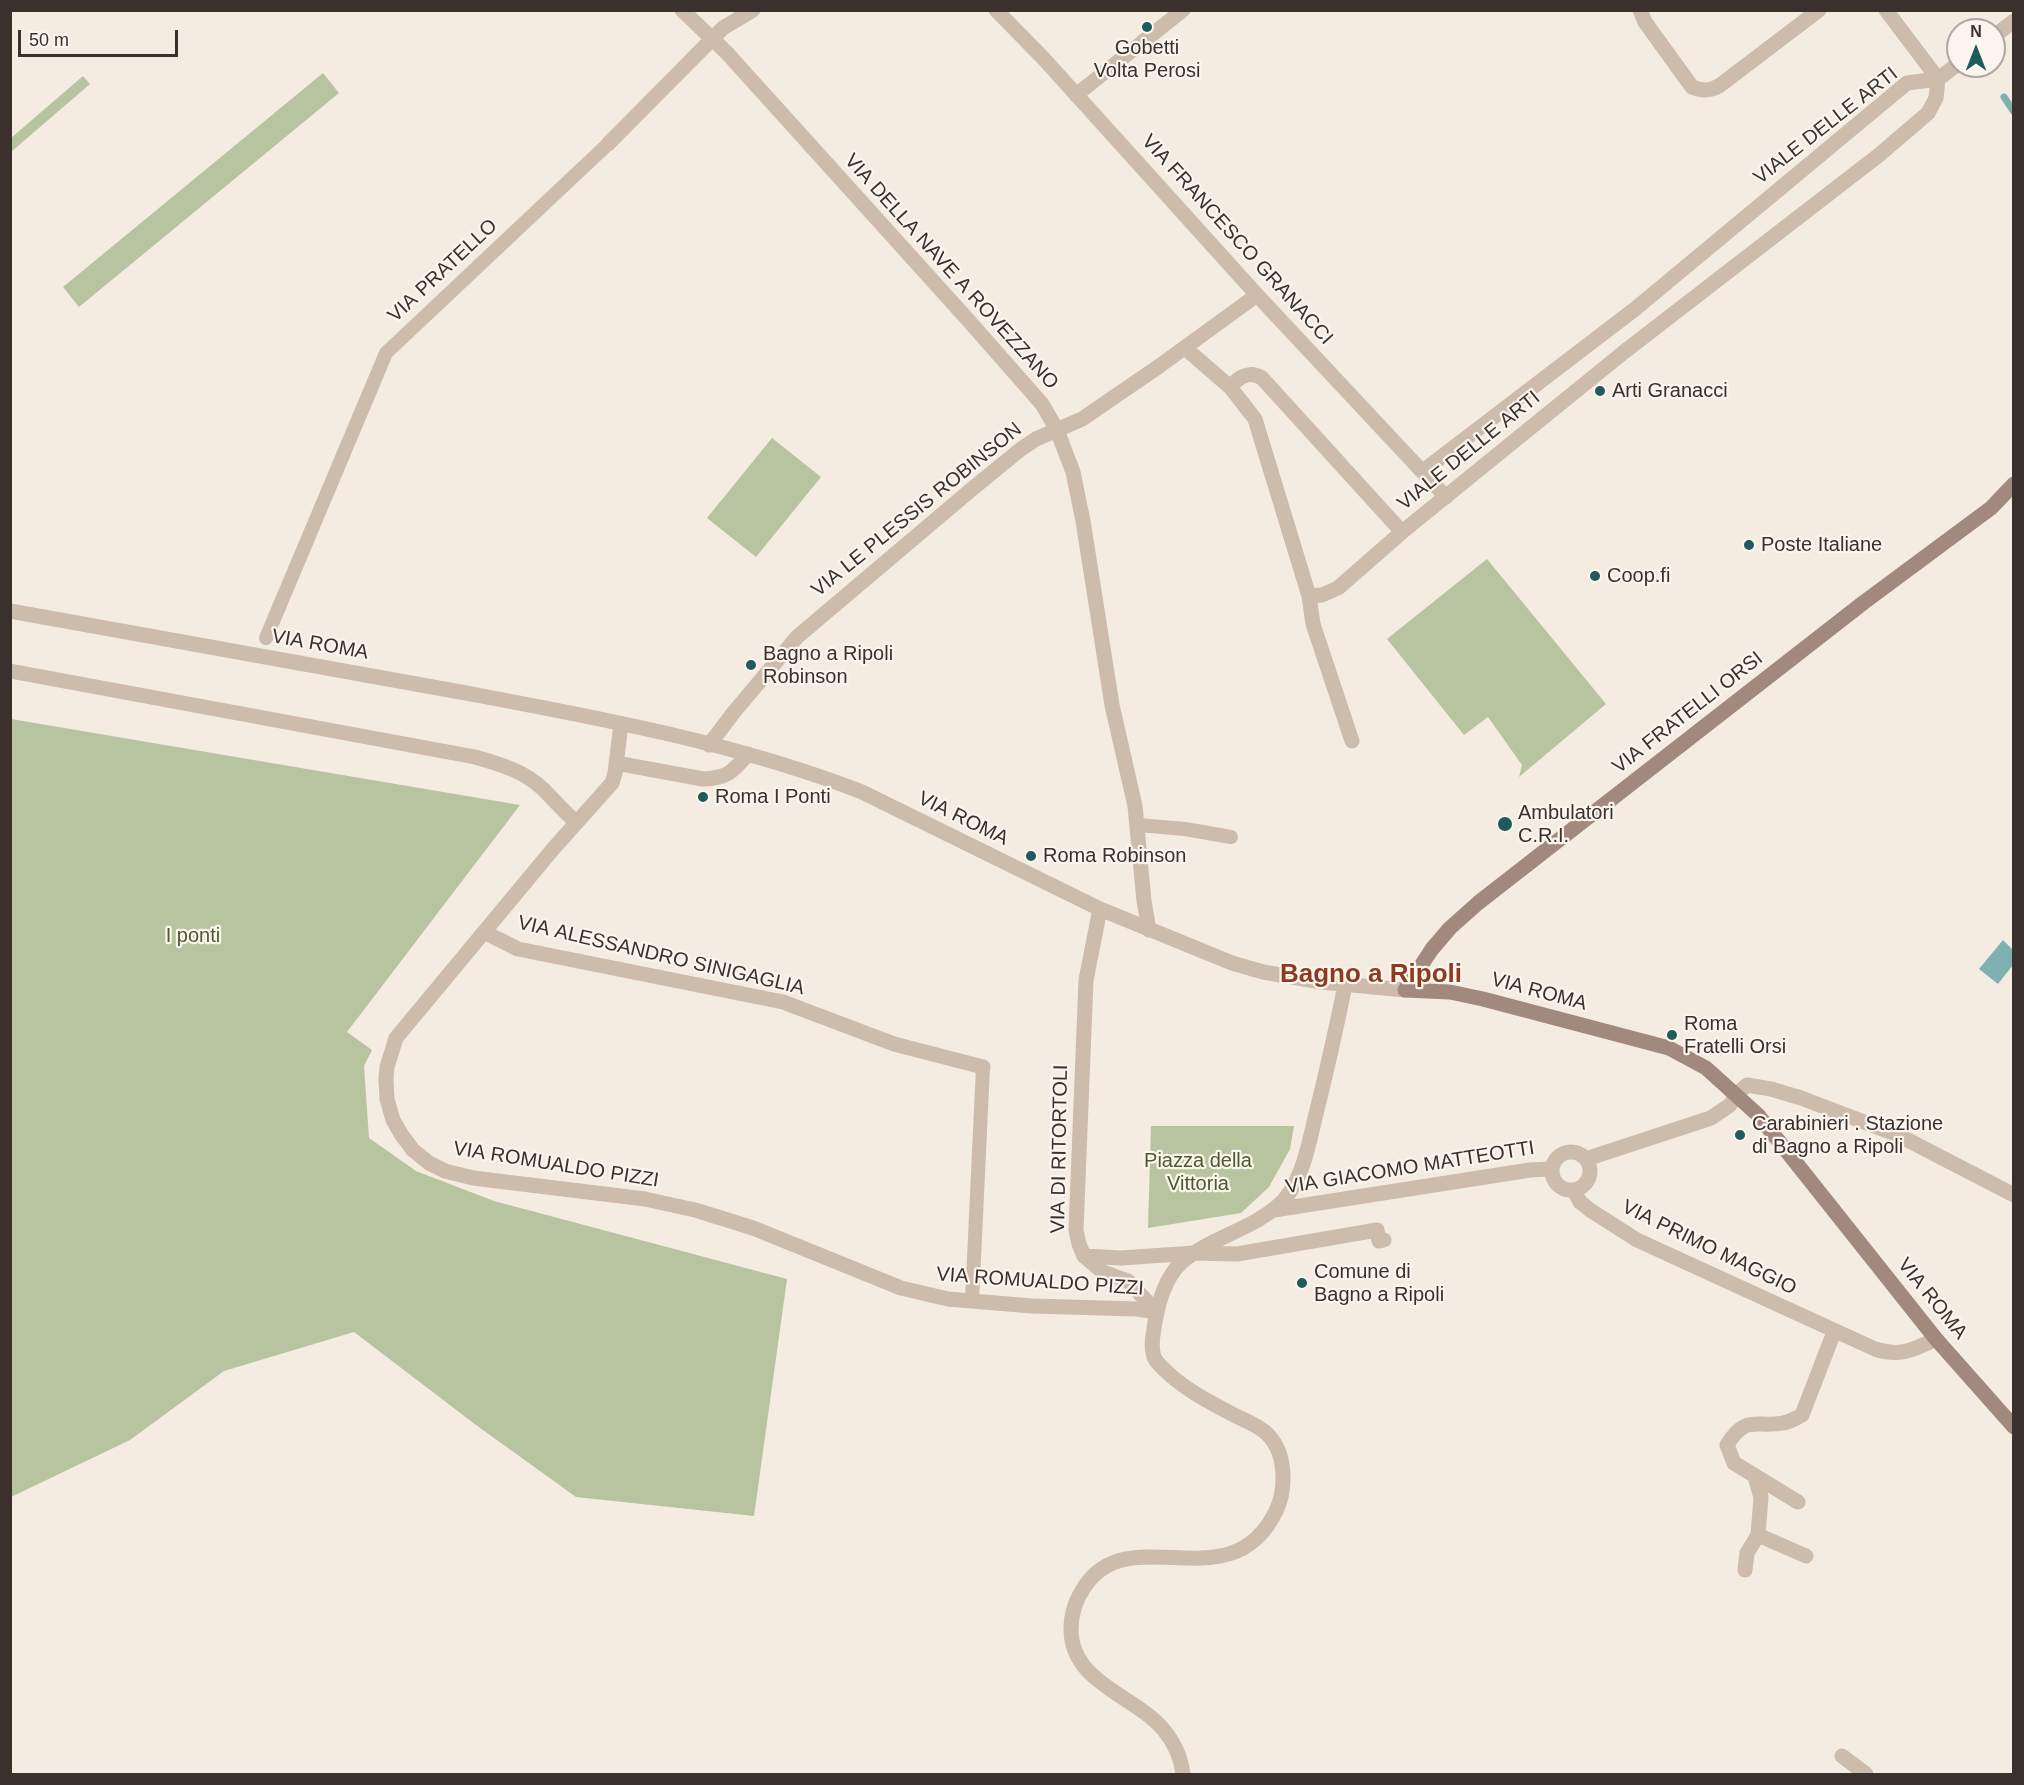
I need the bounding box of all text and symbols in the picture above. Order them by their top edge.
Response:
scale bar [21,18,182,56]
north arrow [1946,18,2006,78]
marker: Gobetti Volta Perosi [1140,20,1154,34]
text: N [1970,23,1982,40]
text: 50 m [29,30,69,50]
place label: Gobetti Volta Perosi [1094,36,1200,83]
street label: VIALE DELLE ARTI [1749,62,1903,190]
street label: VIA FRANCESCO GRANACCI [1136,130,1338,350]
street label: VIA DELLA NAVE A ROVEZZANO [839,149,1063,395]
street label: VIA PRATELLO [383,214,503,328]
place label: Arti Granacci [1612,379,1728,403]
marker: Arti Granacci [1593,384,1607,398]
street label: VIALE DELLE ARTI [1393,386,1545,516]
street label: VIA LE PLESSIS ROBINSON [807,418,1027,602]
place label: Poste Italiane [1761,533,1882,557]
marker: Poste Italiane [1742,538,1756,552]
place label: Coop.fi [1607,564,1670,588]
marker: Coop.fi [1588,569,1602,583]
street label: VIA ROMA [270,625,370,665]
place label: Bagno a Ripoli Robinson [763,642,893,689]
street label: VIA FRATELLI ORSI [1608,647,1768,779]
marker: Bagno a Ripoli Robinson [744,658,758,672]
place label: Roma I Ponti [715,785,831,809]
street label: VIA ROMA [914,787,1012,851]
marker: Roma I Ponti [696,790,710,804]
place label: Ambulatori C.R.I. [1518,801,1614,848]
marker: Ambulatori C.R.I. [1496,815,1514,833]
place label: Roma Robinson [1043,844,1186,868]
marker: Roma Robinson [1024,849,1038,863]
street label: VIA ALESSANDRO SINIGAGLIA [515,911,807,1001]
park label: I ponti [166,924,220,948]
district label: Bagno a Ripoli [1280,959,1462,991]
street label: VIA ROMA [1489,968,1589,1016]
place label: Roma Fratelli Orsi [1684,1012,1786,1059]
marker: Roma Fratelli Orsi [1665,1028,1679,1042]
street label: VIA DI RITORTOLI [1047,1064,1073,1234]
place label: Carabinieri . Stazione di Bagno a Ripoli [1752,1112,1943,1159]
marker: Carabinieri . Stazione di Bagno a Ripoli [1733,1128,1747,1142]
street label: VIA GIACOMO MATTEOTTI [1284,1136,1536,1200]
street label: VIA ROMUALDO PIZZI [452,1137,660,1193]
park label: Piazza della Vittoria [1144,1149,1252,1196]
street label: VIA PRIMO MAGGIO [1618,1195,1800,1301]
street label: VIA ROMA [1892,1253,1972,1345]
place label: Comune di Bagno a Ripoli [1314,1260,1444,1307]
street label: VIA ROMUALDO PIZZI [936,1263,1144,1301]
marker: Comune di Bagno a Ripoli [1295,1276,1309,1290]

